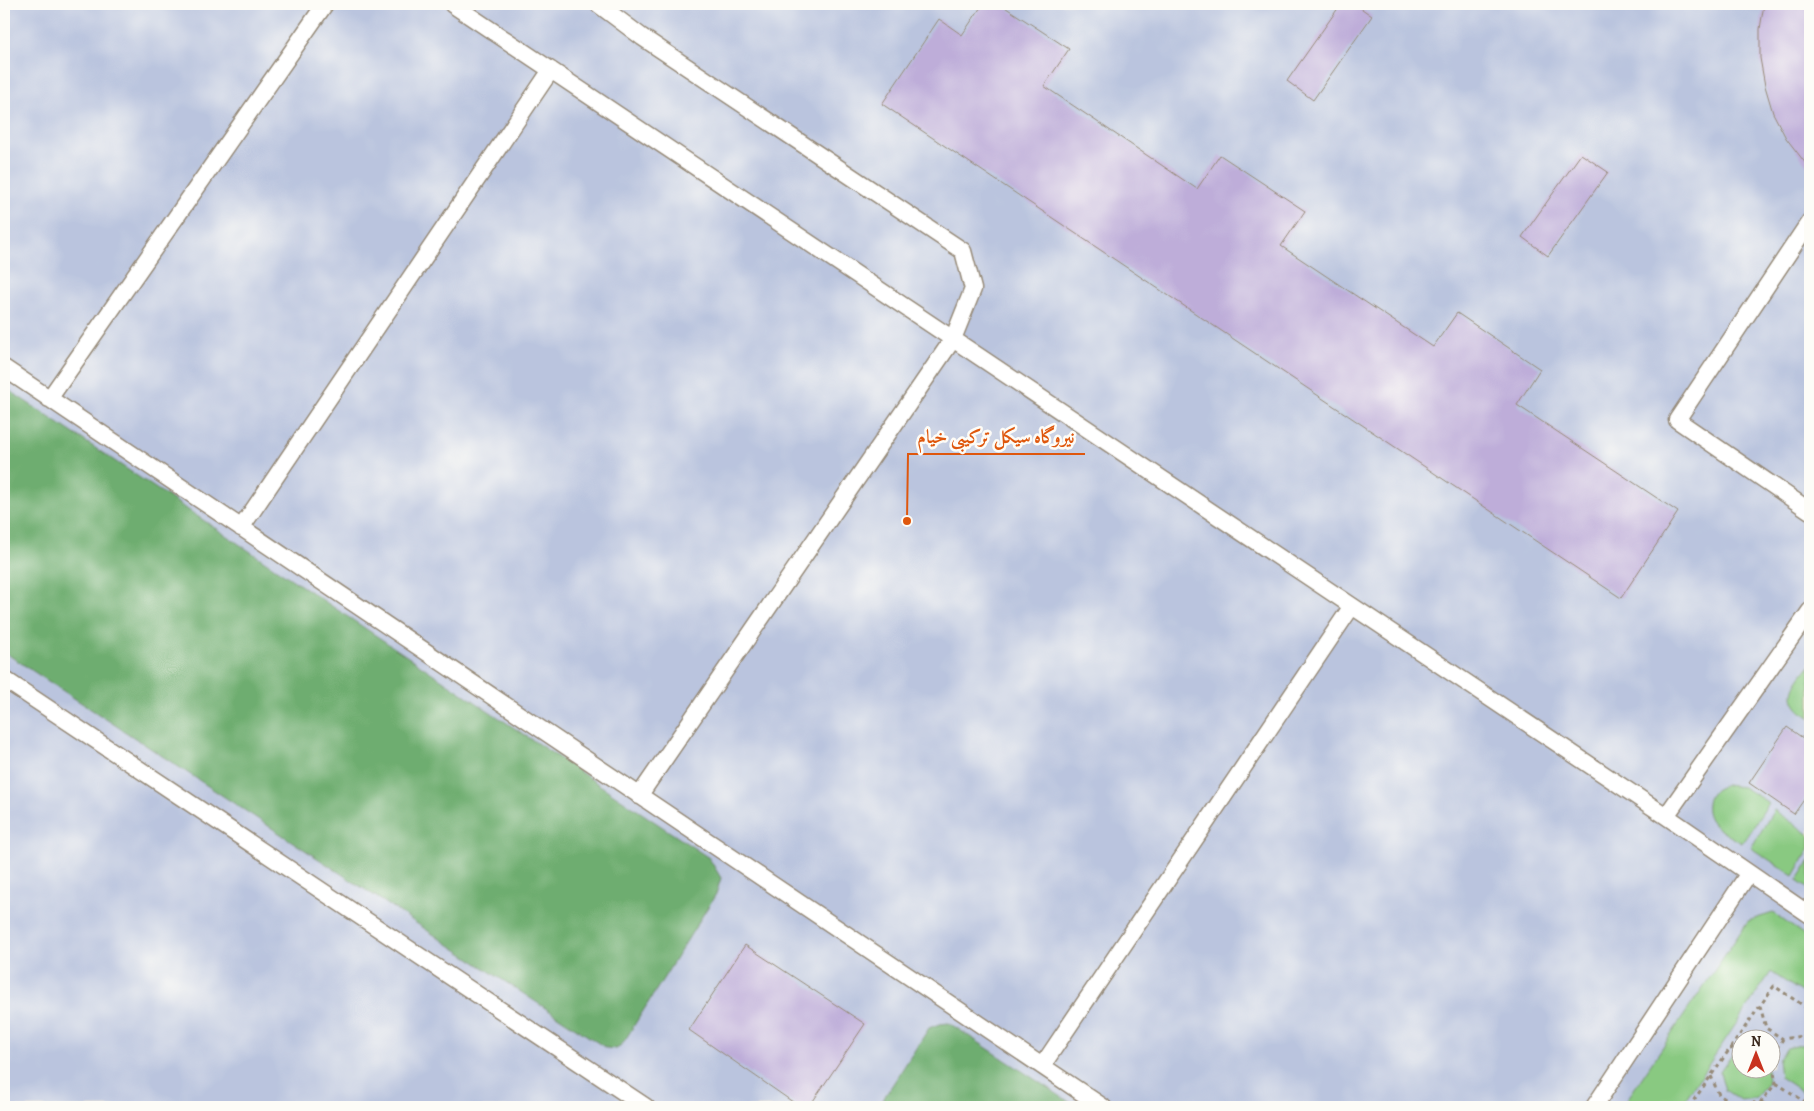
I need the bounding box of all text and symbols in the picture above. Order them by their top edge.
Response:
callout: نیروگاه سیکل ترکیبی خیام [908,420,1085,454]
text: نیروگاه سیکل ترکیبی خیام [917,424,1075,454]
north arrow [1732,1028,1782,1078]
text: N [1751,1032,1761,1051]

